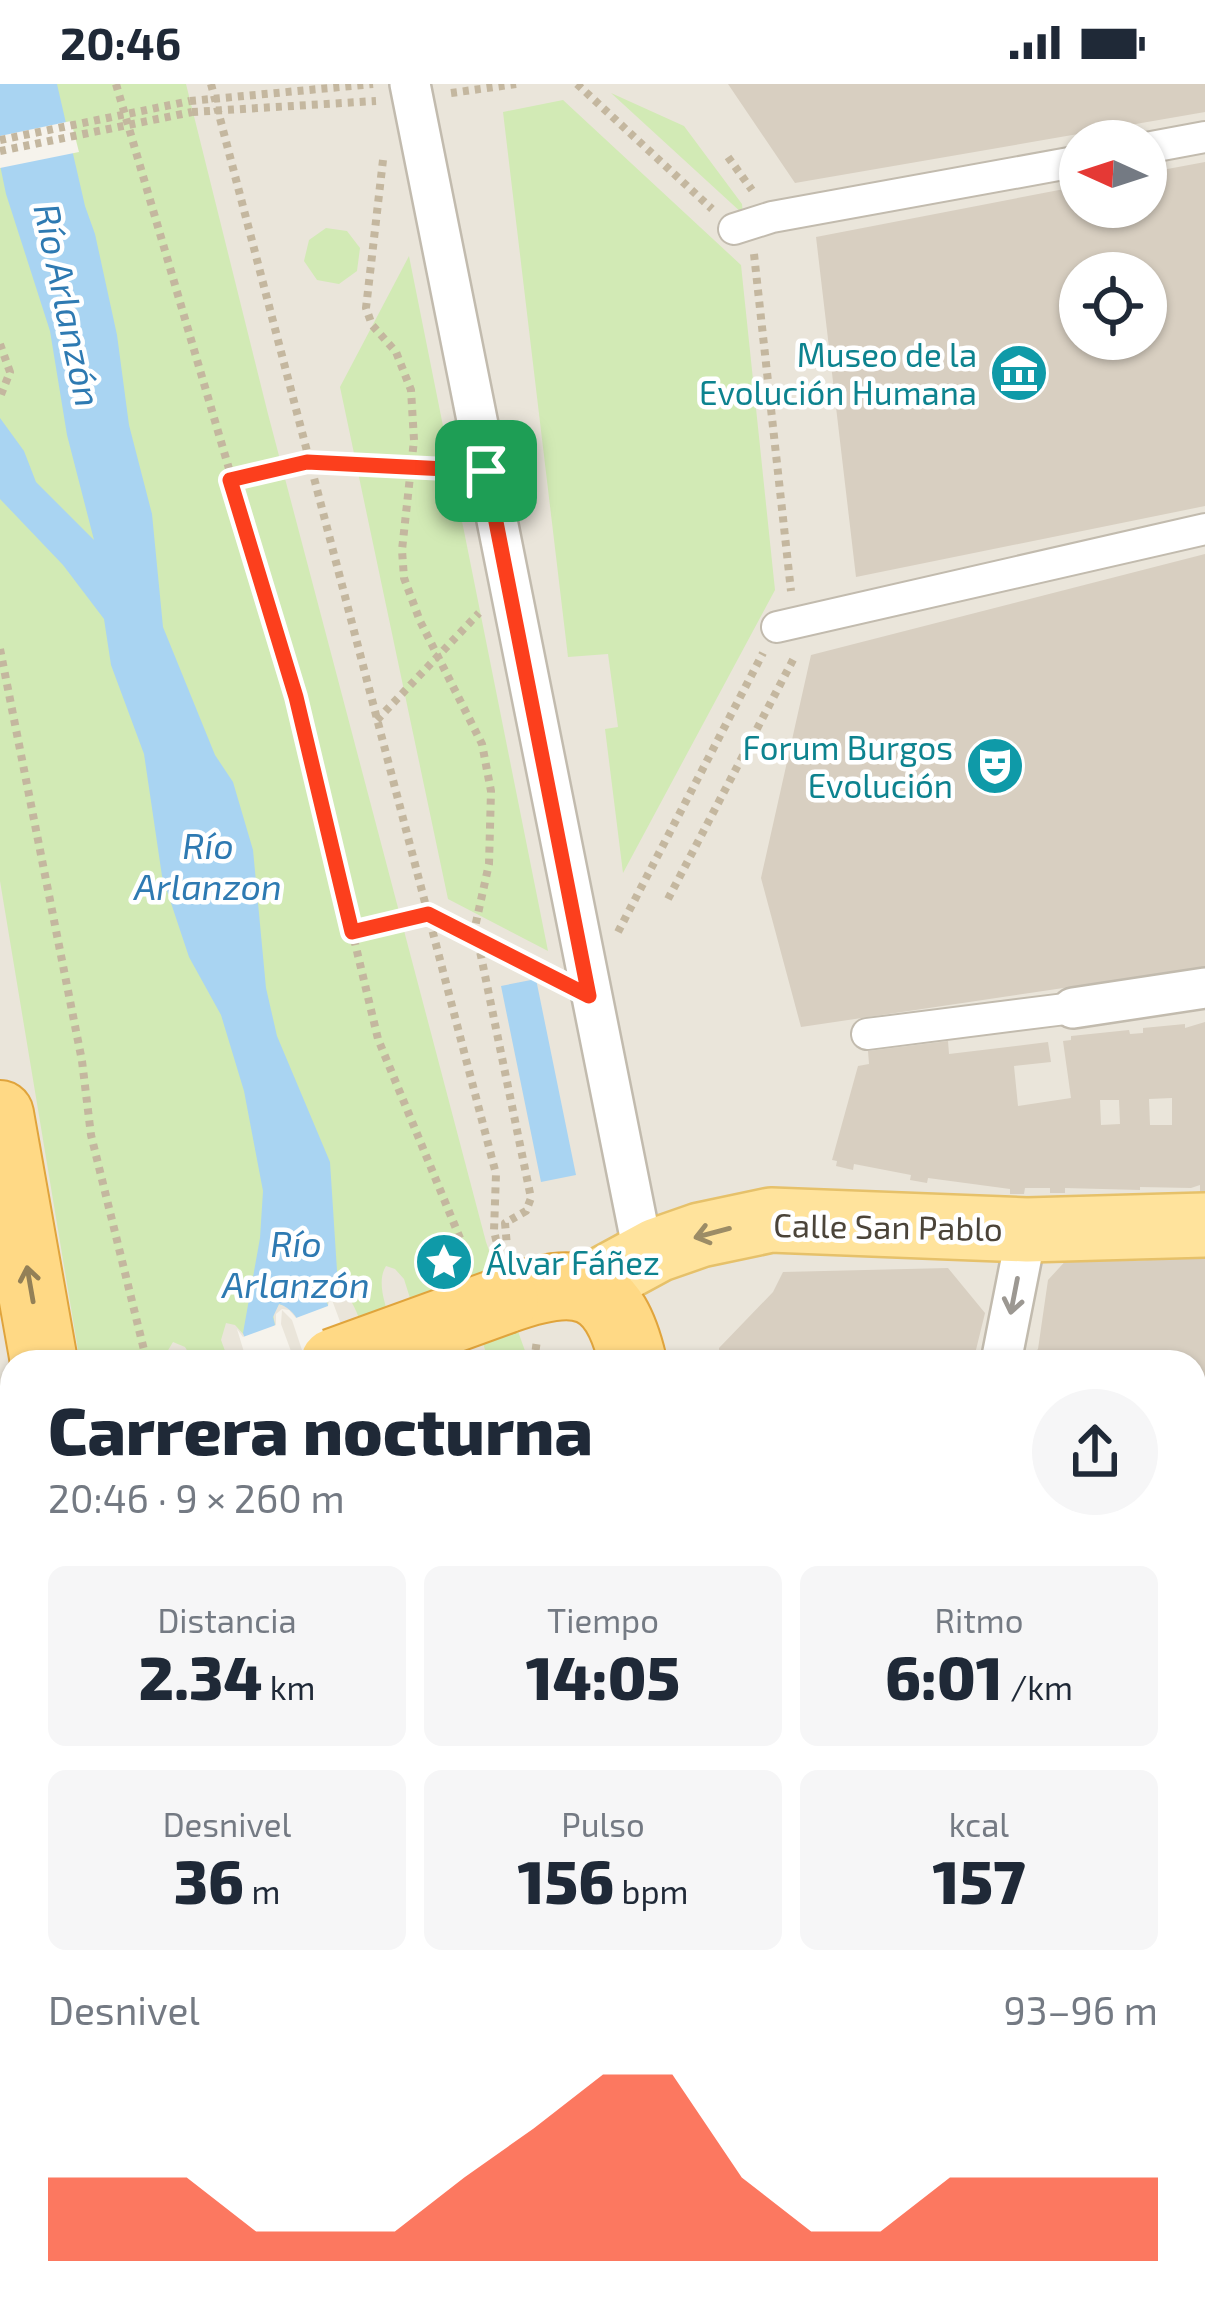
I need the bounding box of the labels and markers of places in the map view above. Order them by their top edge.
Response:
place label: Museo de la Evolución Humana [699,334,977,412]
museum icon: Museo de la Evolución Humana [988,342,1050,404]
pin [435,420,537,522]
place label: Forum Burgos Evolución [743,727,953,805]
theatre icon: Forum Burgos Evolución [964,735,1026,797]
place icon: Álvar Fáñez [413,1231,475,1293]
place label: Álvar Fáñez [486,1242,660,1282]

